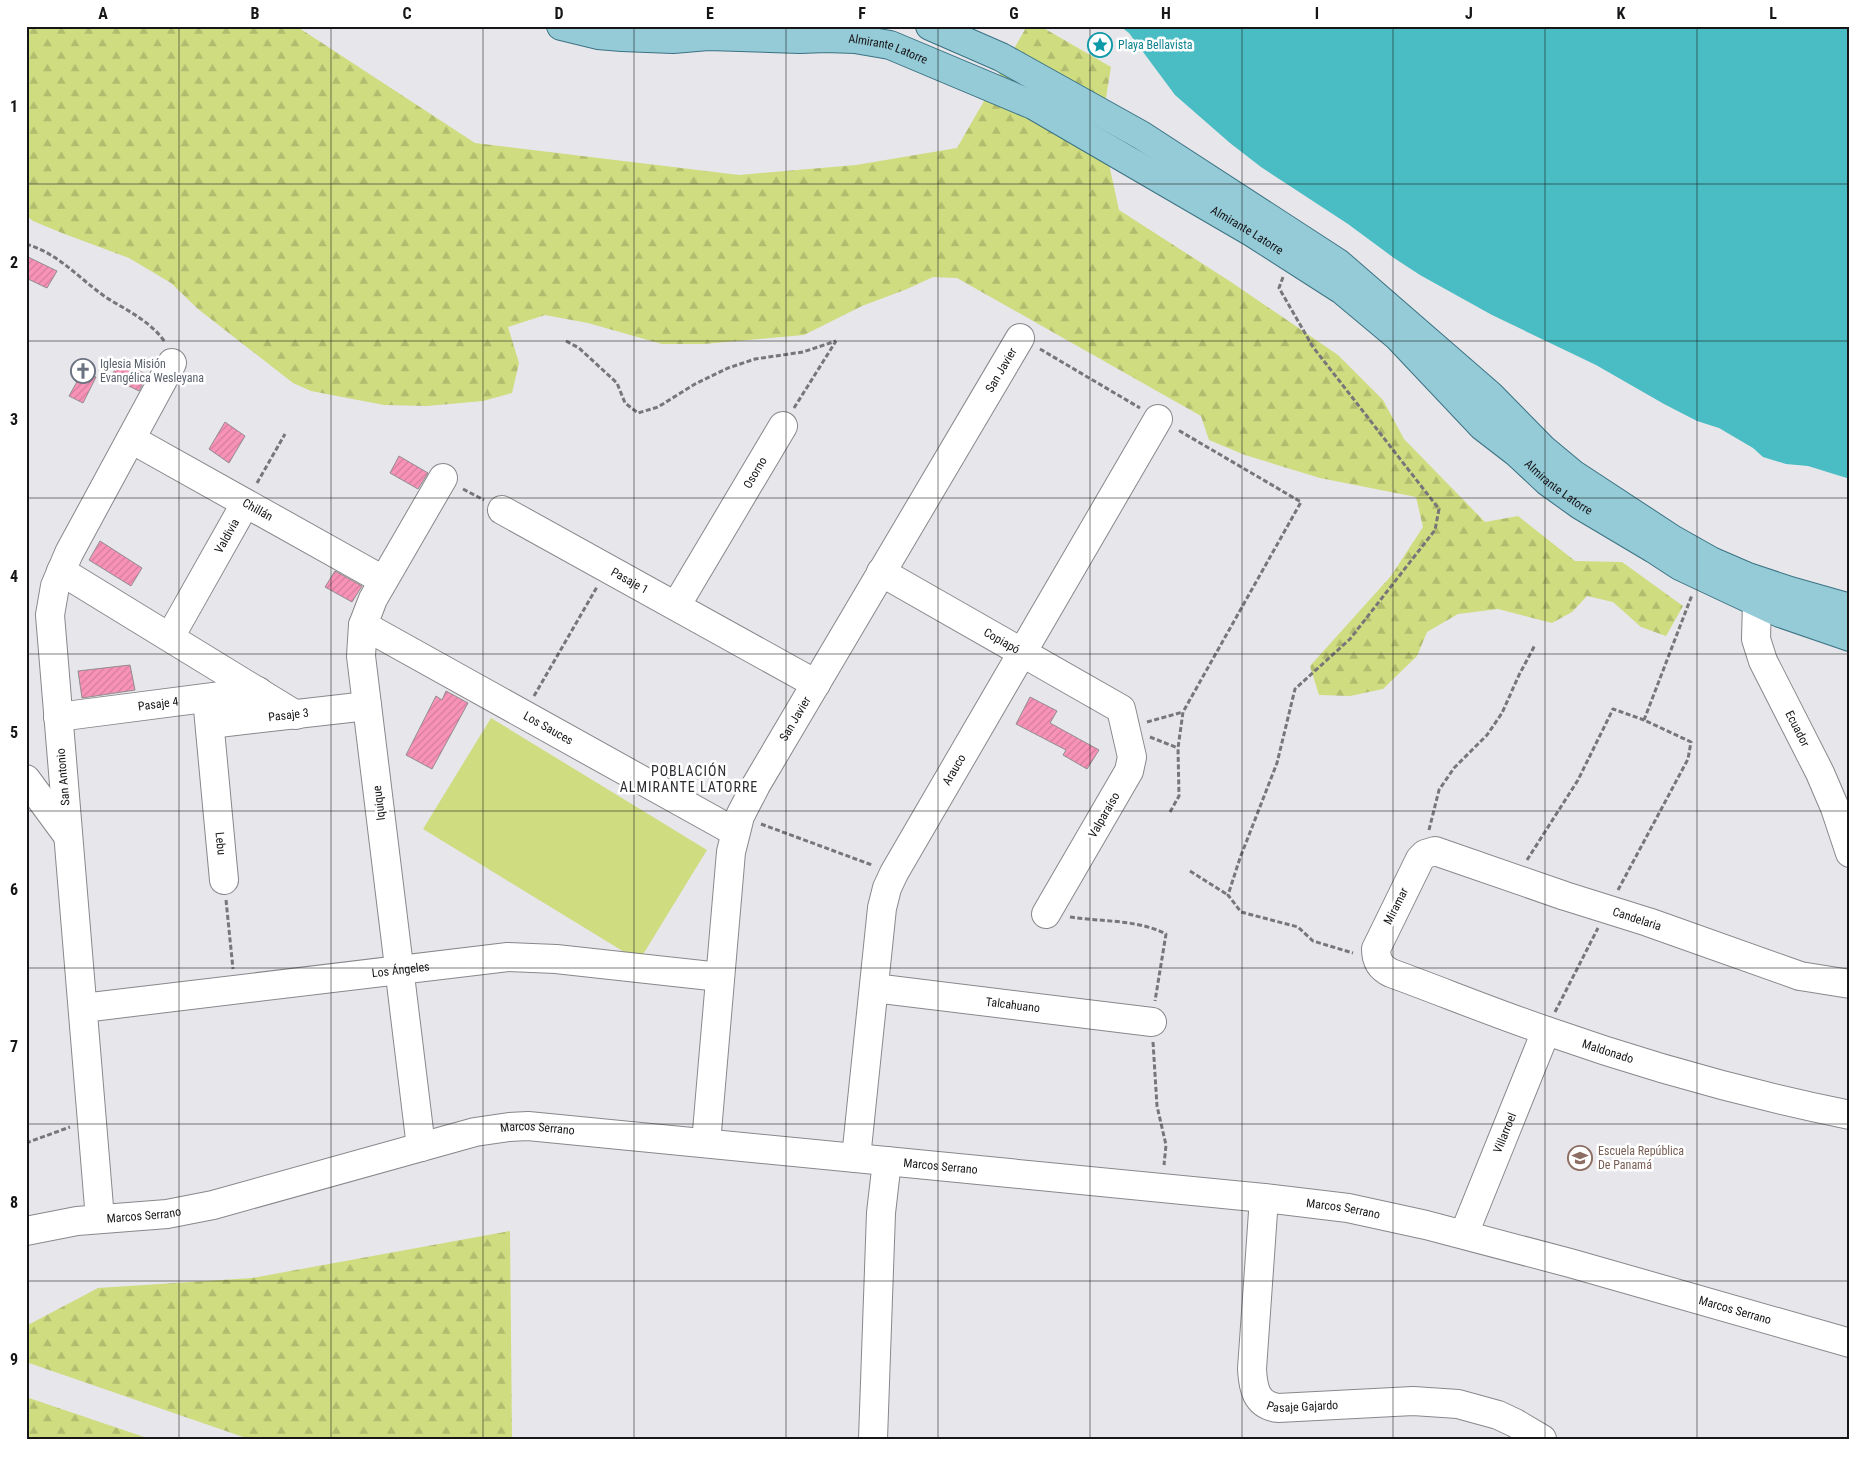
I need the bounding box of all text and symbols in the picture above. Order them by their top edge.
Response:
text: A [98,4,108,23]
text: B [251,4,260,23]
text: C [402,4,412,23]
text: D [554,4,564,23]
text: E [706,4,714,23]
text: F [858,4,866,23]
text: G [1009,4,1019,23]
text: H [1161,4,1171,23]
text: I [1315,4,1319,23]
text: J [1465,4,1473,23]
text: K [1617,4,1626,23]
text: L [1769,4,1777,23]
street label: Almirante Latorre [848,32,930,67]
place icon: Playa Bellavista [1087,32,1113,58]
place label: Playa Bellavista [1118,38,1193,52]
text: 1 [10,97,18,116]
street label: Almirante Latorre [1208,203,1286,258]
text: 2 [10,253,18,272]
street label: San Javier [983,345,1020,395]
place label: Iglesia Misión Evangélica Wesleyana [100,357,204,385]
church icon: Iglesia Misión Evangélica Wesleyana [70,358,96,384]
text: 3 [10,410,18,429]
street label: Osorno [740,454,770,491]
street label: Almirante Latorre [1522,457,1595,518]
street label: Chillán [240,496,275,524]
street label: Valdivia [212,516,242,556]
street label: Pasaje 1 [609,565,651,597]
text: 4 [10,567,18,586]
street label: Copiapó [981,625,1022,657]
street label: Pasaje 4 [137,694,179,714]
street label: San Javier [777,694,814,744]
street label: Pasaje 3 [268,706,310,724]
street label: Ecuador [1782,708,1813,749]
street label: Los Sauces [521,709,575,747]
text: 5 [10,723,18,742]
street label: San Antonio [54,748,72,806]
street label: Arauco [940,752,969,788]
district label: POBLACIÓN ALMIRANTE LATORRE [620,762,758,795]
street label: Iquique [370,784,388,821]
street label: Valparaíso [1085,790,1123,840]
street label: Lebu [213,831,229,856]
text: 6 [10,880,18,899]
street label: Miramar [1381,885,1411,927]
street label: Candelaria [1611,905,1663,934]
street label: Los Ángeles [371,959,430,980]
street label: Talcahuano [985,995,1041,1015]
text: 7 [10,1037,18,1056]
street label: Maldonado [1580,1037,1635,1066]
street label: Villarroel [1490,1111,1519,1155]
street label: Marcos Serrano [499,1119,575,1138]
place label: Escuela República De Panamá [1598,1144,1684,1172]
school or university icon: Escuela República De Panamá [1567,1145,1593,1171]
street label: Marcos Serrano [903,1156,978,1177]
text: 8 [10,1193,18,1212]
street label: Marcos Serrano [1306,1196,1382,1222]
street label: Marcos Serrano [106,1204,182,1226]
street label: Marcos Serrano [1697,1293,1773,1327]
text: 9 [10,1350,18,1369]
street label: Pasaje Gajardo [1265,1398,1339,1415]

